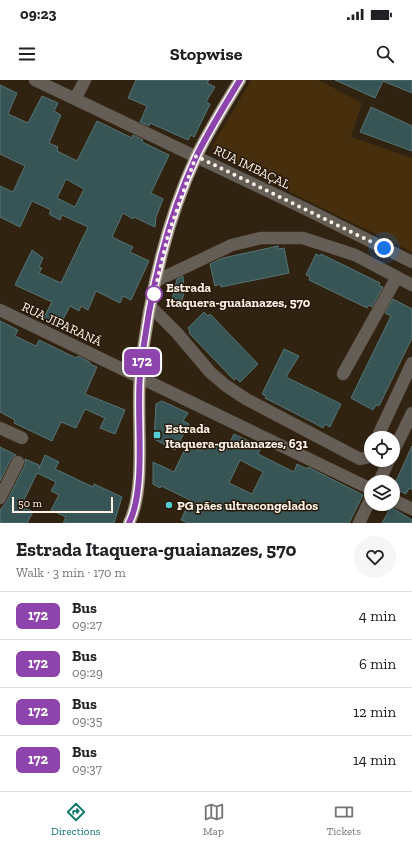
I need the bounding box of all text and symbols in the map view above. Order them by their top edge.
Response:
text: 09:23 [20,5,56,23]
icon: menu [16,43,38,65]
text: Stopwise [170,43,242,65]
icon: search [374,43,396,65]
street label: RUA IMBAÇAL [211,142,293,192]
your location [374,238,394,258]
place label: Estrada Itaquera-guaianazes, 570 [166,280,311,310]
marker: Estrada Itaquera-guaianazes, 570 [145,285,163,303]
street label: RUA JIPARANÁ [19,299,105,349]
line badge: 172 [119,349,165,375]
text: 172 [132,353,152,370]
place label: Estrada Itaquera-guaianazes, 631 [165,421,309,451]
marker: Estrada Itaquera-guaianazes, 631 [152,430,162,440]
map controls [364,431,400,511]
button: locate [364,431,400,467]
button: layers [364,475,400,511]
scale bar [12,495,113,514]
text: 50 m [18,497,42,510]
place label: PG pães ultracongelados [177,498,318,513]
marker: PG pães ultracongelados [164,500,174,510]
button: heart [354,536,396,578]
text: Estrada Itaquera-guaianazes, 570 [16,538,297,561]
text: Walk · 3 min · 170 m [16,565,126,580]
text: Bus [72,599,97,617]
text: 172 [28,607,48,624]
text: 4 min [359,607,396,625]
text: 09:27 [72,617,102,632]
text: Bus [72,647,97,665]
text: 172 [28,655,48,672]
text: 6 min [359,655,396,673]
text: 09:29 [72,665,103,680]
text: Bus [72,695,97,713]
text: 172 [28,703,48,720]
text: 12 min [353,703,396,721]
text: 09:35 [72,713,102,728]
text: Bus [72,743,97,761]
text: 172 [28,751,48,768]
text: 14 min [353,751,396,769]
text: 09:37 [72,761,102,776]
tab: Directions [51,801,101,838]
tab: Map [203,801,225,838]
tab: Tickets [326,801,361,838]

